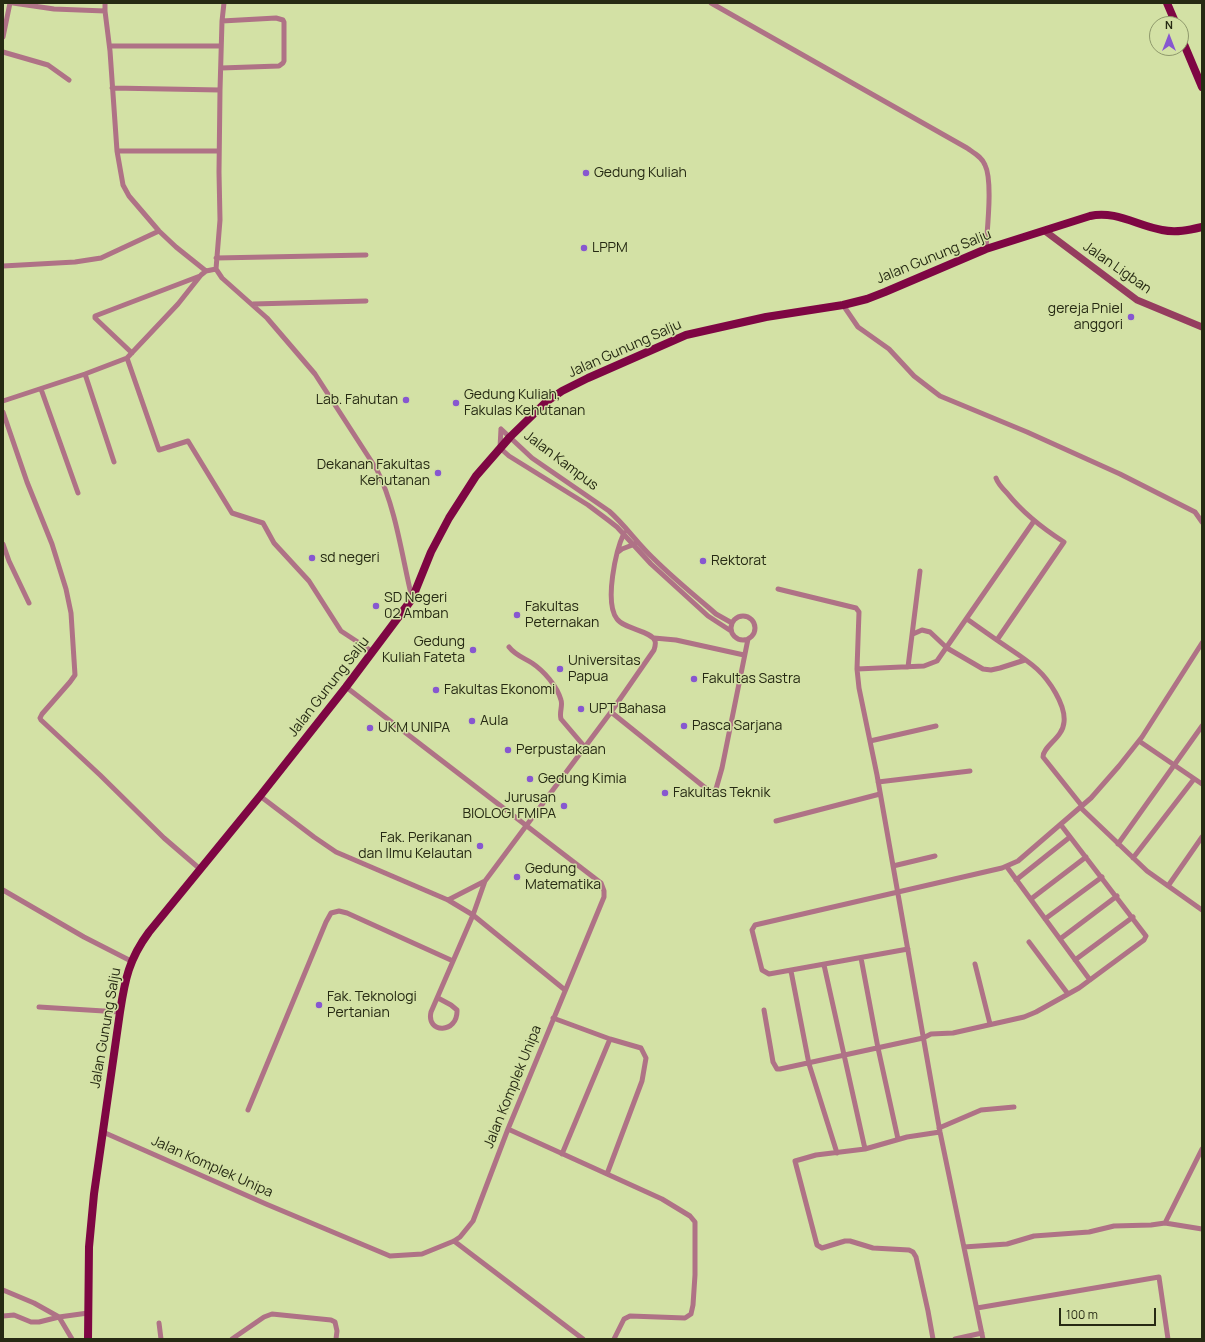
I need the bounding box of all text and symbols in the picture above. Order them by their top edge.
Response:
north arrow [1149,16,1189,56]
text: N [1165,17,1173,32]
place label: Gedung Kuliah [594,165,687,181]
marker: Gedung Kuliah [581,168,591,178]
street label: Jalan Gunung Salju [874,226,994,288]
street label: Jalan Ligban [1080,238,1154,298]
place label: LPPM [592,240,628,256]
marker: LPPM [579,243,589,253]
place label: gereja Pniel anggori [1048,301,1123,334]
marker: gereja Pniel anggori [1126,312,1136,322]
street label: Jalan Gunung Salju [566,316,684,382]
place label: Gedung Kuliah, Fakulas Kehutanan [464,387,585,420]
place label: Lab. Fahutan [316,392,398,408]
marker: Lab. Fahutan [401,395,411,405]
marker: Gedung Kuliah, Fakulas Kehutanan [451,398,461,408]
street label: Jalan Kampus [521,428,601,494]
place label: Dekanan Fakultas Kehutanan [317,457,430,490]
marker: Dekanan Fakultas Kehutanan [433,468,443,478]
place label: sd negeri [320,550,380,566]
marker: sd negeri [307,553,317,563]
place label: Rektorat [711,553,767,569]
marker: Rektorat [698,556,708,566]
place label: SD Negeri 02 Amban [384,590,448,622]
place label: Fakultas Peternakan [525,599,599,632]
marker: SD Negeri 02 Amban [371,601,381,611]
marker: Fakultas Peternakan [512,610,522,620]
street label: Jalan Gunung Salju [285,634,373,740]
place label: Gedung Kuliah Fateta [382,634,465,666]
marker: Gedung Kuliah Fateta [468,645,478,655]
place label: Universitas Papua [568,653,641,686]
marker: Universitas Papua [555,664,565,674]
place label: Fakultas Sastra [702,671,801,687]
marker: Fakultas Sastra [689,674,699,684]
place label: Fakultas Ekonomi [444,682,555,698]
marker: Fakultas Ekonomi [431,685,441,695]
place label: UPT Bahasa [589,701,666,717]
marker: UPT Bahasa [576,704,586,714]
place label: Aula [480,713,508,729]
marker: Aula [467,716,477,726]
place label: Pasca Sarjana [692,718,782,734]
place label: UKM UNIPA [378,720,450,736]
marker: Pasca Sarjana [679,721,689,731]
marker: UKM UNIPA [365,723,375,733]
place label: Perpustakaan [516,742,606,758]
marker: Perpustakaan [503,745,513,755]
place label: Gedung Kimia [538,771,627,787]
marker: Gedung Kimia [525,774,535,784]
place label: Fakultas Teknik [673,785,770,801]
marker: Fakultas Teknik [660,788,670,798]
place label: Jurusan BIOLOGI FMIPA [462,790,556,822]
marker: Jurusan BIOLOGI FMIPA [559,801,569,811]
place label: Fak. Perikanan dan Ilmu Kelautan [358,830,472,862]
marker: Fak. Perikanan dan Ilmu Kelautan [475,841,485,851]
place label: Gedung Matematika [525,861,601,894]
marker: Gedung Matematika [512,872,522,882]
street label: Jalan Gunung Salju [87,966,125,1090]
place label: Fak. Teknologi Pertanian [327,989,417,1022]
marker: Fak. Teknologi Pertanian [314,1000,324,1010]
street label: Jalan Komplek Unipa [481,1023,545,1151]
street label: Jalan Komplek Unipa [149,1133,275,1201]
scale bar [1061,1300,1158,1326]
text: 100 m [1066,1306,1098,1323]

